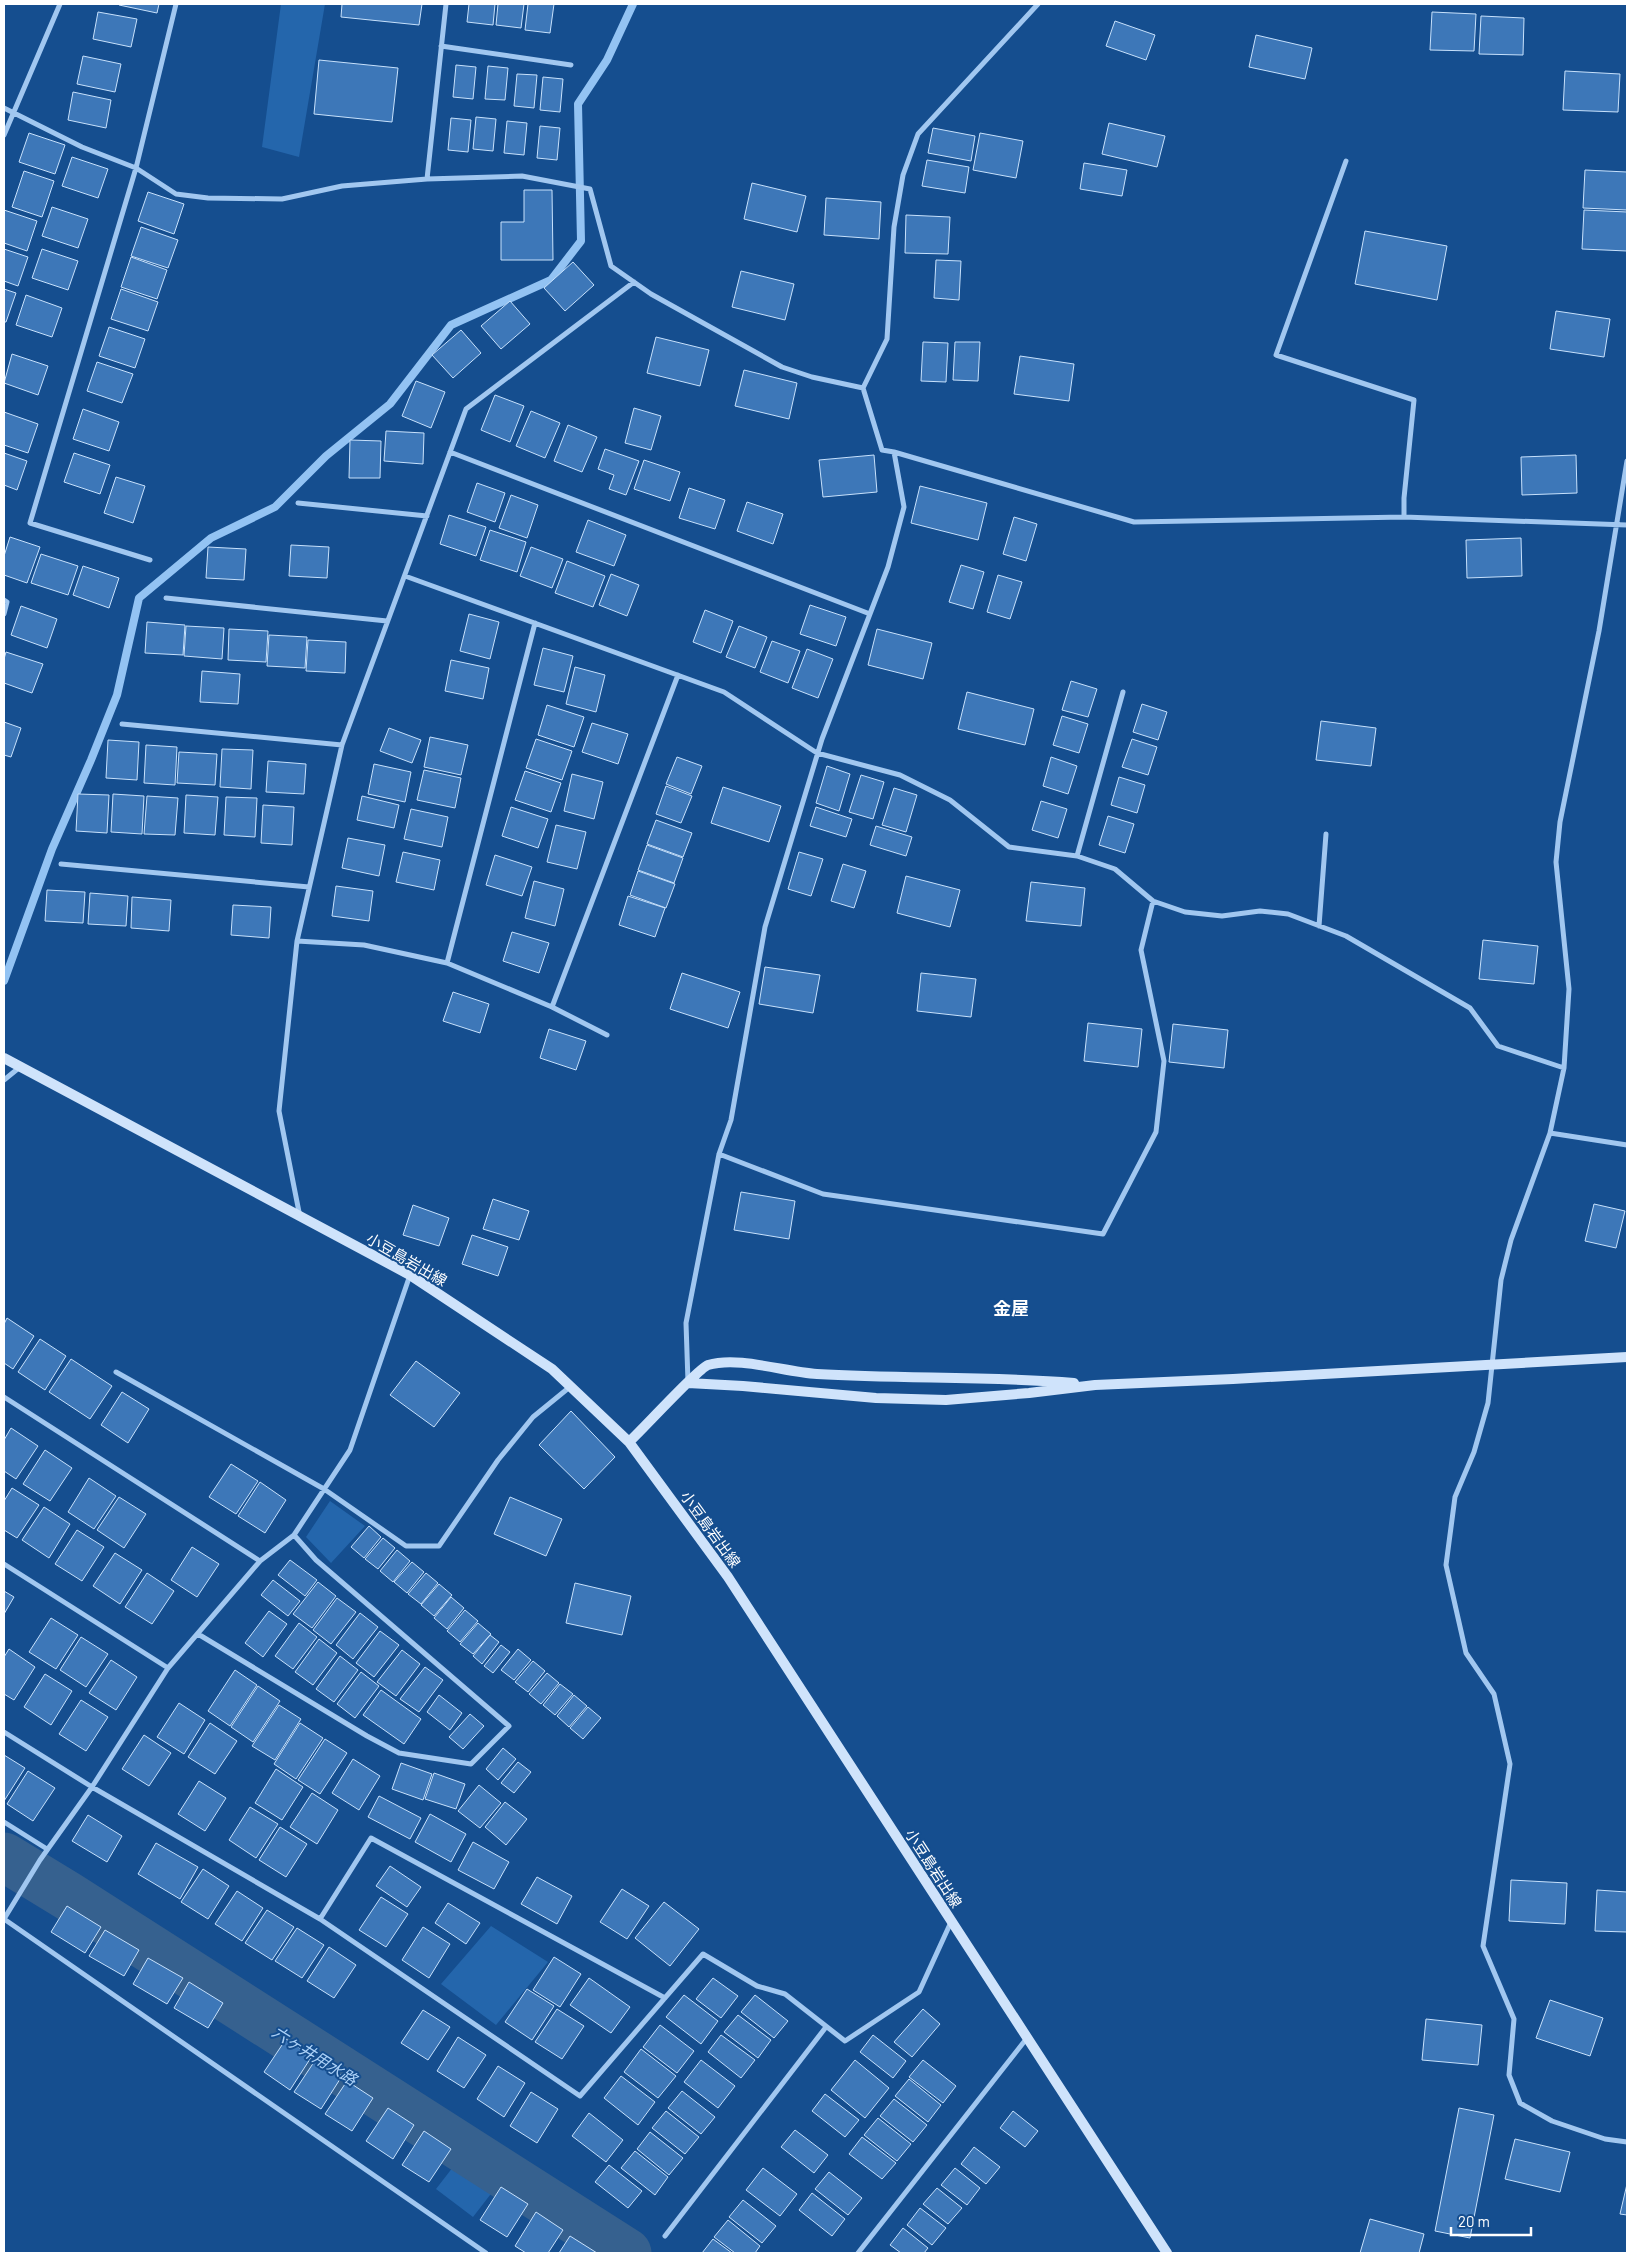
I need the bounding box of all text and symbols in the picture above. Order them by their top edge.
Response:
street label: 小豆島岩出線 [364,1229,450,1289]
district label: 金屋 [993,1297,1029,1319]
street label: 小豆島岩出線 [677,1487,745,1571]
street label: 小豆島岩出線 [902,1825,966,1911]
water label: 六ヶ井用水路 [269,2022,362,2090]
scale bar [1451,2204,1531,2236]
text: 20 m [1458,2212,1490,2230]

